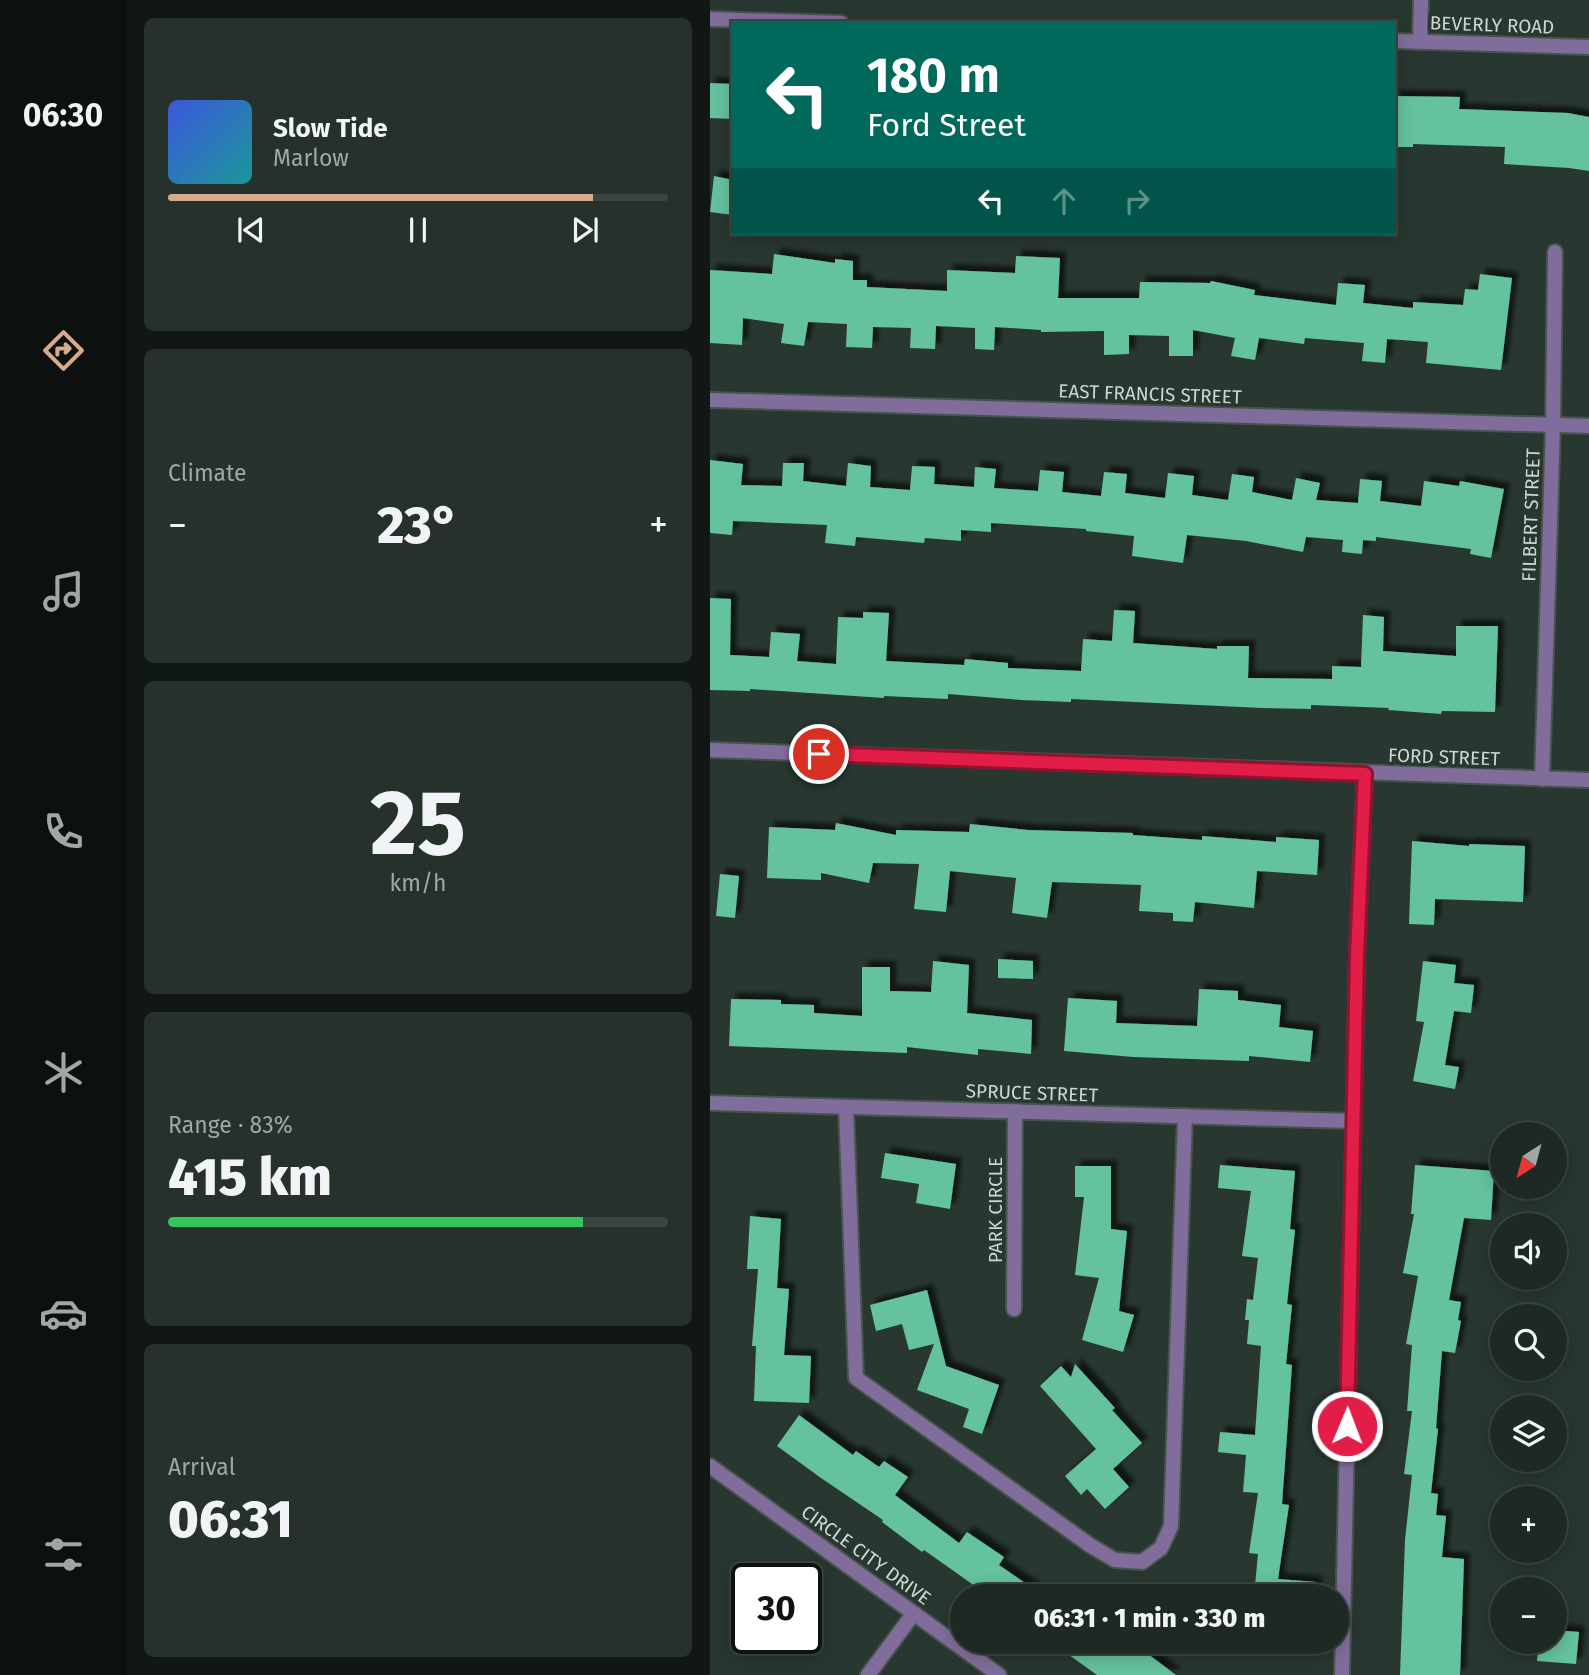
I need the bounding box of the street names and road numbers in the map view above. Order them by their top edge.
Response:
street label: BEVERLY ROAD [1429,11,1555,39]
street label: EAST FRANCIS STREET [1058,379,1242,409]
street label: FILBERT STREET [1517,448,1545,582]
street label: FORD STREET [1387,744,1501,770]
street label: SPRUCE STREET [965,1079,1099,1107]
street label: PARK CIRCLE [984,1157,1007,1263]
street label: CIRCLE CITY DRIVE [797,1500,935,1610]

